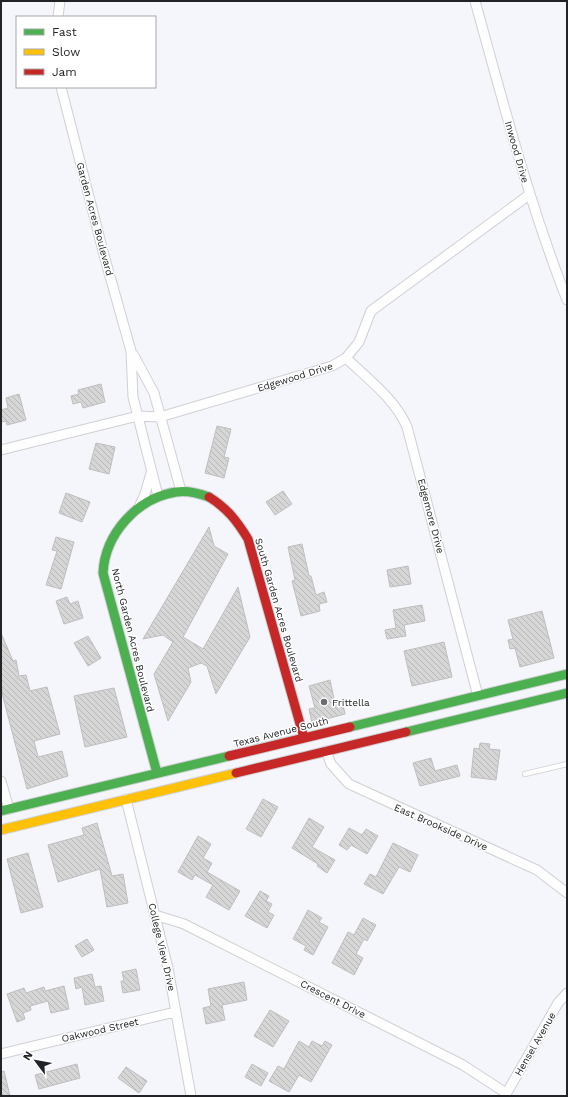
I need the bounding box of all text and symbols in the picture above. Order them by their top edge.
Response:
legend [16,16,156,88]
text: Fast [52,25,77,39]
text: Slow [52,45,80,59]
text: Jam [52,65,77,79]
street label: Inwood Drive [503,120,531,184]
street label: Garden Acres Boulevard [75,161,115,277]
street label: Edgewood Drive [256,360,334,394]
street label: Edgemore Drive [416,477,446,555]
street label: South Garden Acres Boulevard [253,537,305,683]
street label: North Garden Acres Boulevard [110,567,156,713]
marker: Frittella [319,697,329,707]
place label: Frittella [332,697,370,708]
street label: Texas Avenue South [232,715,330,749]
street label: East Brookside Drive [393,801,490,853]
street label: College View Drive [147,902,178,992]
street label: Crescent Drive [299,978,368,1020]
street label: Hensel Avenue [512,1010,558,1078]
street label: Oakwood Street [60,1016,140,1044]
north arrow [16,1041,56,1081]
text: N [20,1049,36,1063]

